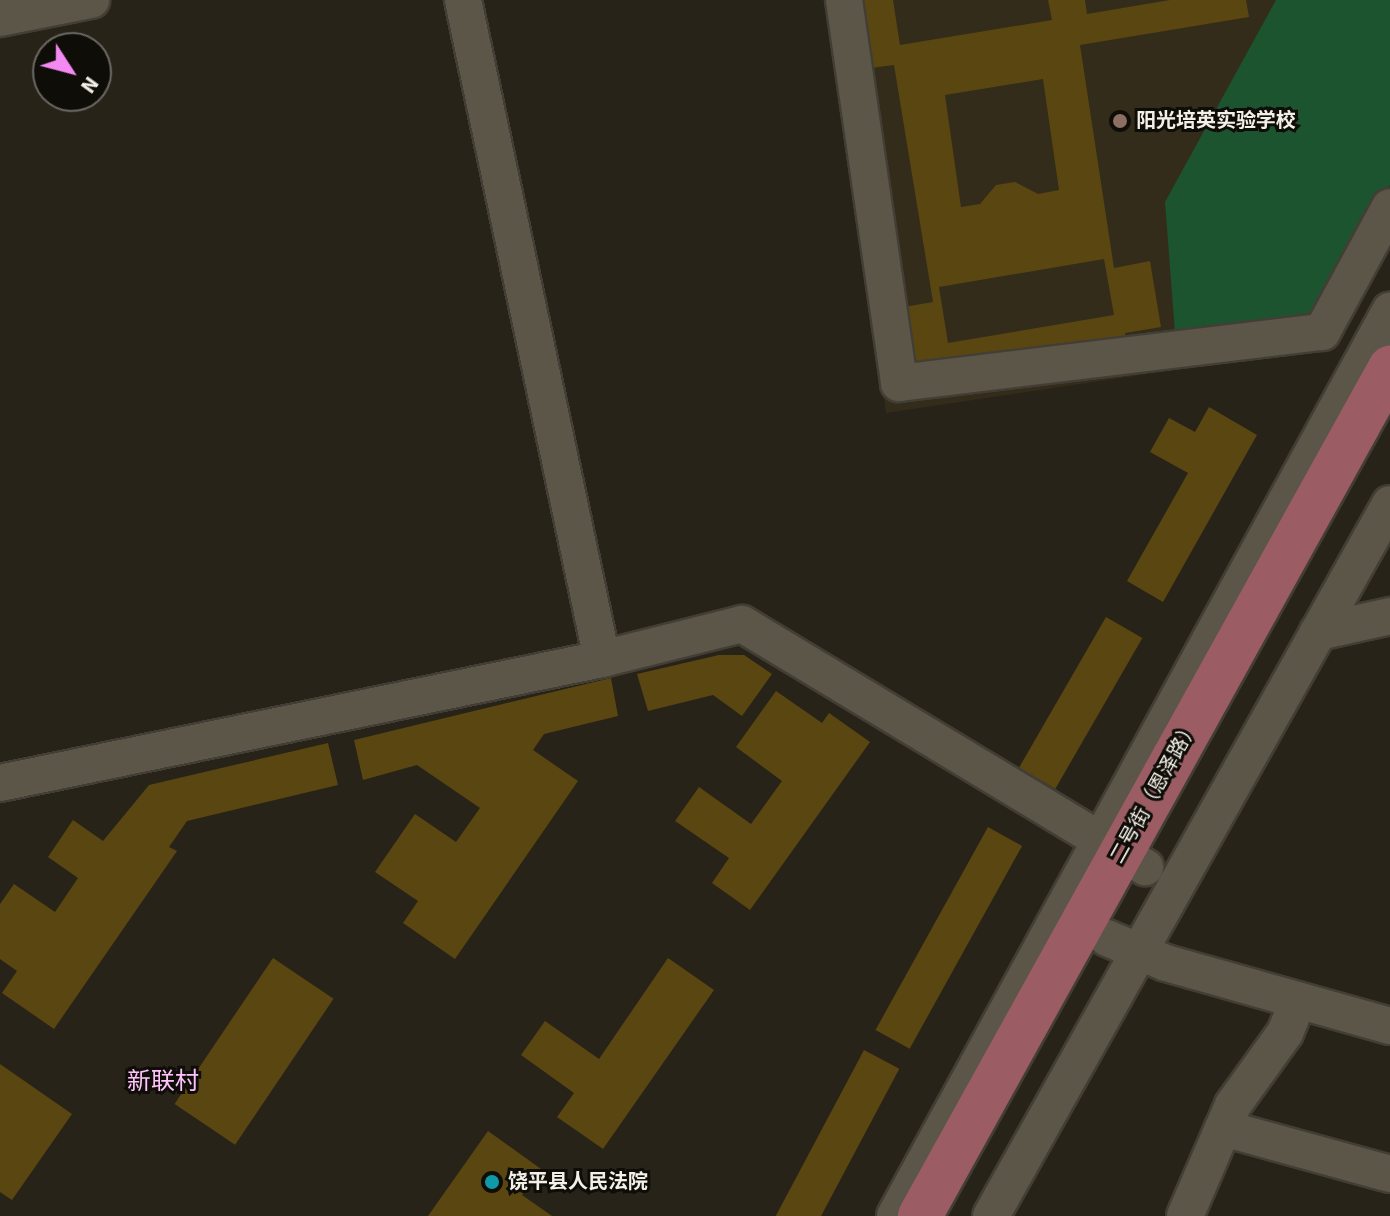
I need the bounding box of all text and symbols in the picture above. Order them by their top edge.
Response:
north arrow [32,32,112,112]
text: N [73,70,107,100]
place label: 阳光培英实验学校 [1136,109,1296,133]
marker: 阳光培英实验学校 [1111,112,1129,130]
street label: 二号街（恩泽路） [1106,716,1204,868]
district label: 新联村 [127,1068,199,1096]
place label: 饶平县人民法院 [508,1170,648,1194]
marker: 饶平县人民法院 [483,1173,501,1191]

